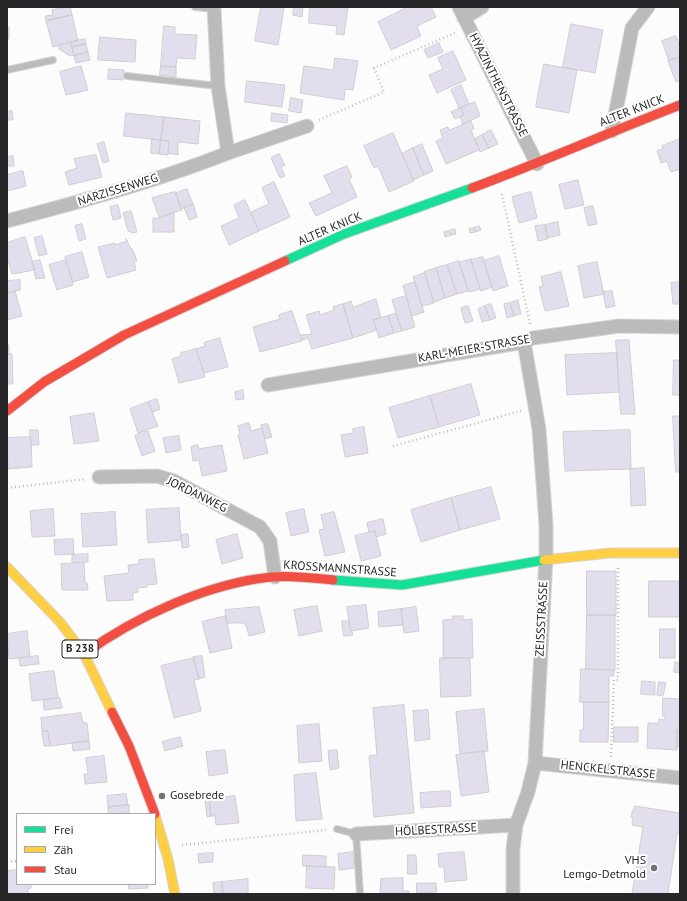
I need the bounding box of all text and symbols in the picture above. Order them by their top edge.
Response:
street label: HYAZINTHENSTRASSE [466,31,530,139]
street label: ALTER KNICK [598,92,666,130]
street label: NARZISSENWEG [76,171,160,209]
street label: ALTER KNICK [296,209,364,249]
street label: KARL-MEIER-STRASSE [417,332,531,366]
street label: JORDANWEG [165,474,229,516]
street label: KROSSMANNSTRASSE [283,558,397,580]
street label: ZEISSSTRASSE [533,581,551,657]
road number: B 238 [62,640,98,658]
street label: HENCKELSTRASSE [560,758,656,782]
place label: Gosebrede [170,789,224,803]
marker: Gosebrede [157,791,167,801]
legend [16,813,156,885]
street label: HÖLBESTRASSE [395,821,477,839]
text: Frei [54,822,74,837]
text: Zäh [54,842,73,857]
place label: VHS Lemgo-Detmold [563,854,646,882]
text: Stau [54,862,77,877]
marker: VHS Lemgo-Detmold [649,863,659,873]

